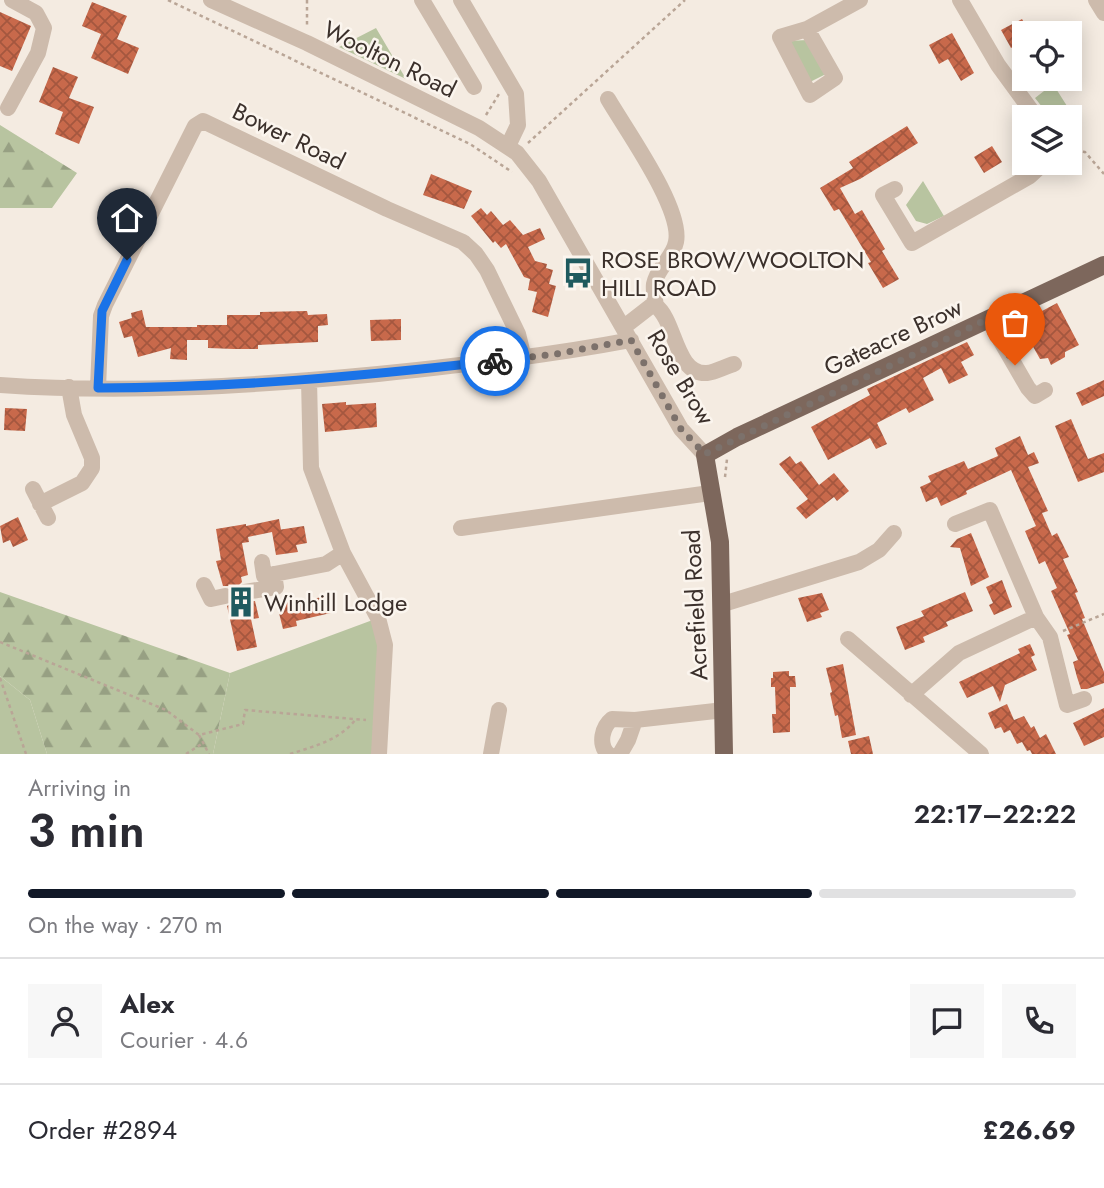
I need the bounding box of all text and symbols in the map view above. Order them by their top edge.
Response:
street label: Woolton Road [318,12,462,106]
map controls [1012,21,1082,175]
button: locate [1012,21,1082,91]
street label: Bower Road [227,94,351,178]
button: layers [1012,105,1082,175]
pin [97,188,157,260]
icon: home [108,199,146,237]
place label: ROSE BROW/WOOLTON HILL ROAD [601,242,864,305]
bus stop icon: ROSE BROW/WOOLTON HILL ROAD [561,256,595,290]
street label: Gateacre Brow [818,289,969,384]
pin [985,293,1045,365]
icon: bag [996,304,1034,342]
street label: Rose Brow [639,323,724,432]
courier [460,326,530,396]
icon: bike [476,342,514,380]
street label: Acrefield Road [674,529,716,681]
building icon: Winhill Lodge [224,585,258,619]
place label: Winhill Lodge [264,585,407,620]
text: Arriving in [28,771,131,805]
text: 22:17–22:22 [914,795,1076,833]
text: 3 min [28,798,145,864]
text: On the way · 270 m [28,908,223,942]
button: person [28,984,102,1058]
button: chat [910,984,984,1058]
button: phone [1002,984,1076,1058]
text: Alex [120,985,174,1023]
text: Courier · 4.6 [120,1023,248,1057]
text: Order #2894 [28,1111,177,1149]
text: £26.69 [983,1111,1076,1149]

